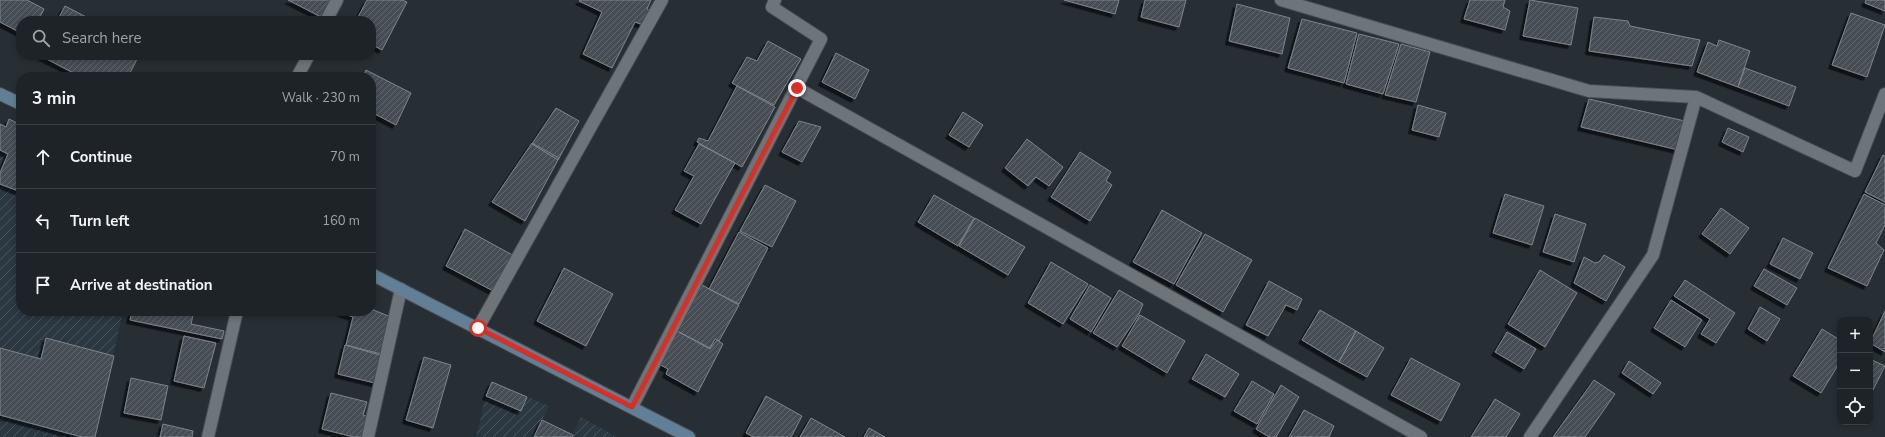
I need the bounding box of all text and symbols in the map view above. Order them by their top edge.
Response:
search box [16,16,376,60]
icon: search [30,27,52,49]
text: Search here [62,28,142,48]
route end [788,79,806,97]
text: 3 min [32,87,76,110]
text: Walk · 230 m [282,89,360,107]
icon: ahead [32,146,54,168]
text: Continue [70,147,132,167]
text: 70 m [330,148,360,166]
icon: left [32,210,54,232]
text: Turn left [70,211,129,231]
text: 160 m [322,212,360,230]
icon: arrive [32,274,54,296]
text: Arrive at destination [70,275,213,295]
map controls [1837,317,1873,425]
button: + [1837,317,1873,353]
route start [469,319,487,337]
button: − [1837,353,1873,389]
button: locate [1837,389,1873,425]

